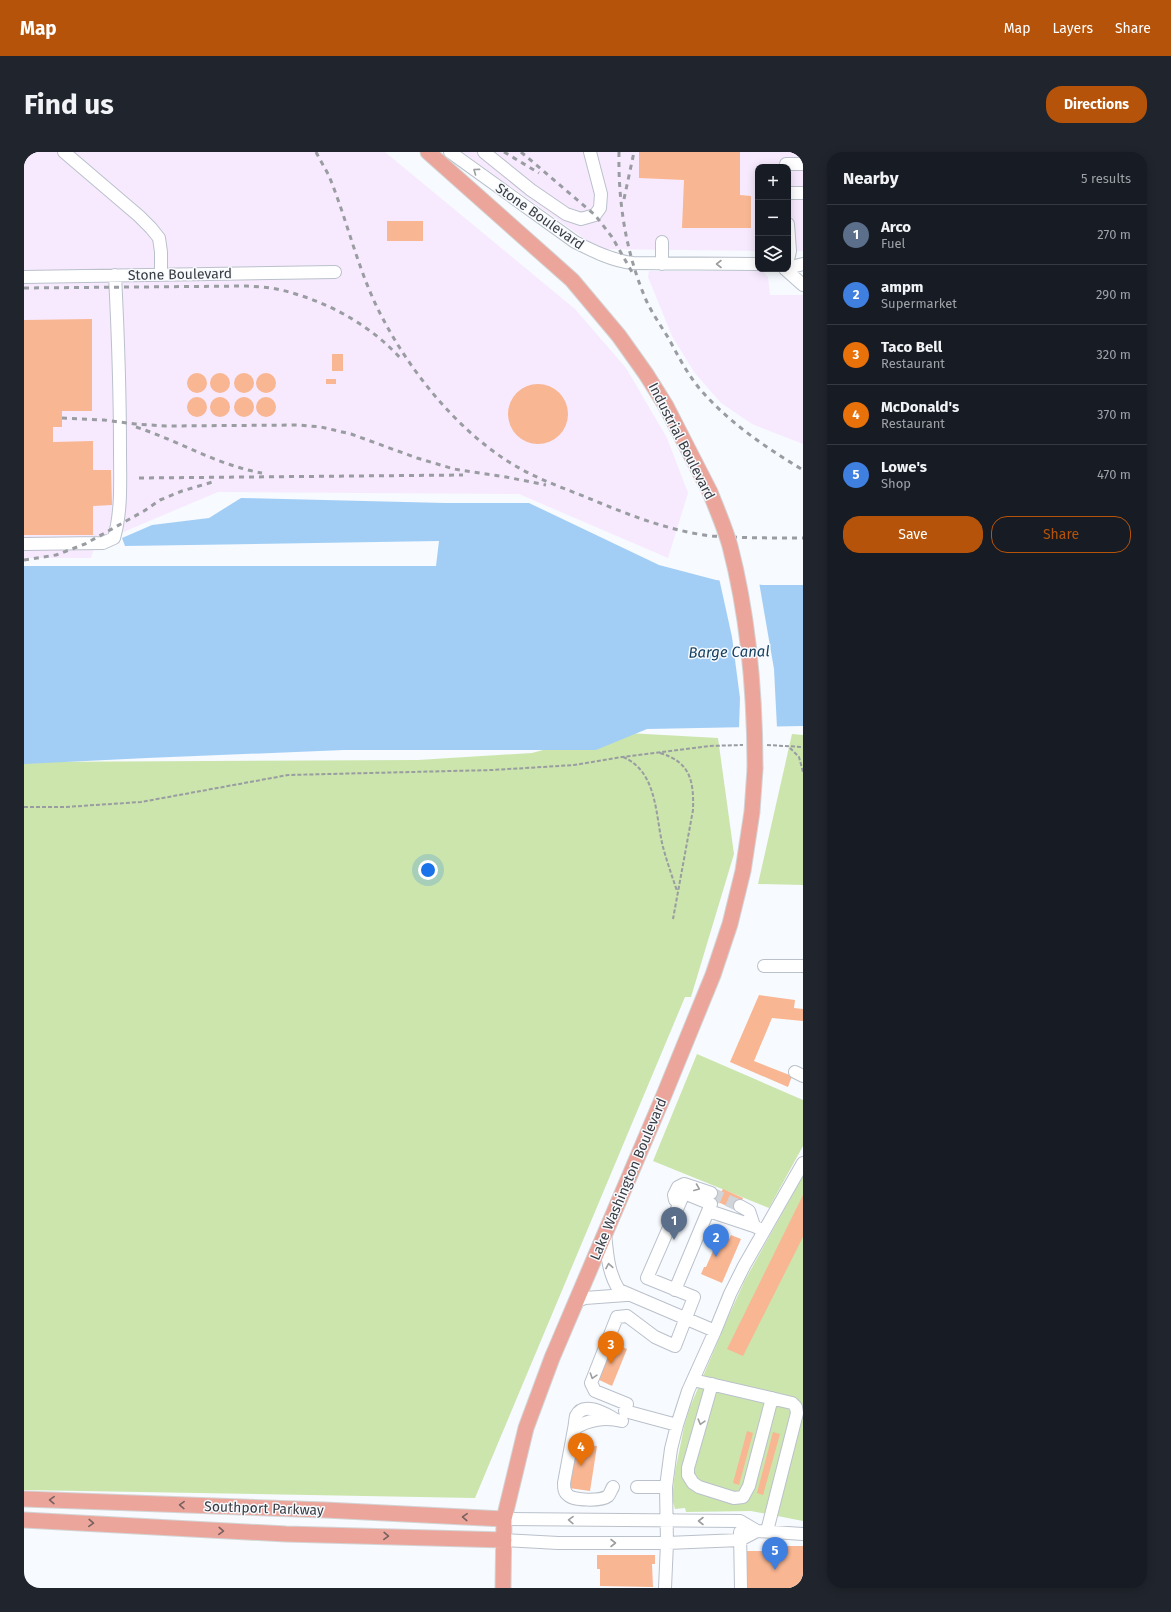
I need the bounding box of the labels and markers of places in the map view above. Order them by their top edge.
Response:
pin: 1 [661,1207,687,1240]
pin: 2 [703,1224,729,1257]
pin: 3 [598,1331,624,1364]
pin: 4 [568,1433,594,1466]
pin: 5 [762,1537,788,1570]

